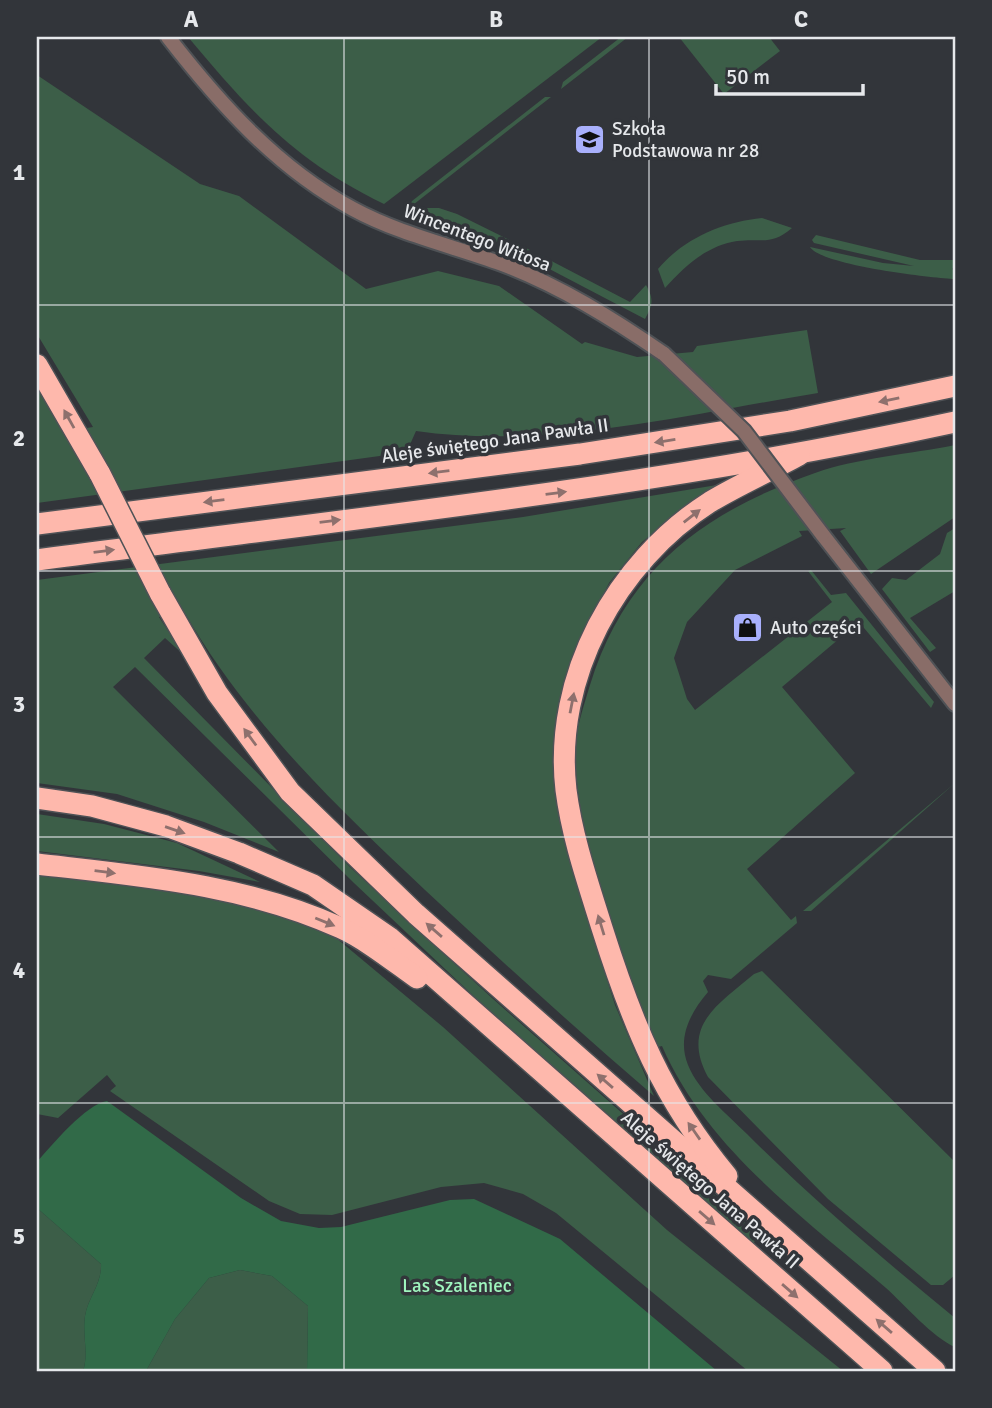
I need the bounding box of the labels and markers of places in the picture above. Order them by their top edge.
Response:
place label: Szkoła Podstawowa nr 28 [612,117,759,163]
school or university icon: Szkoła Podstawowa nr 28 [572,123,606,157]
shop icon: Auto części [730,611,764,645]
place label: Auto części [770,616,862,640]

